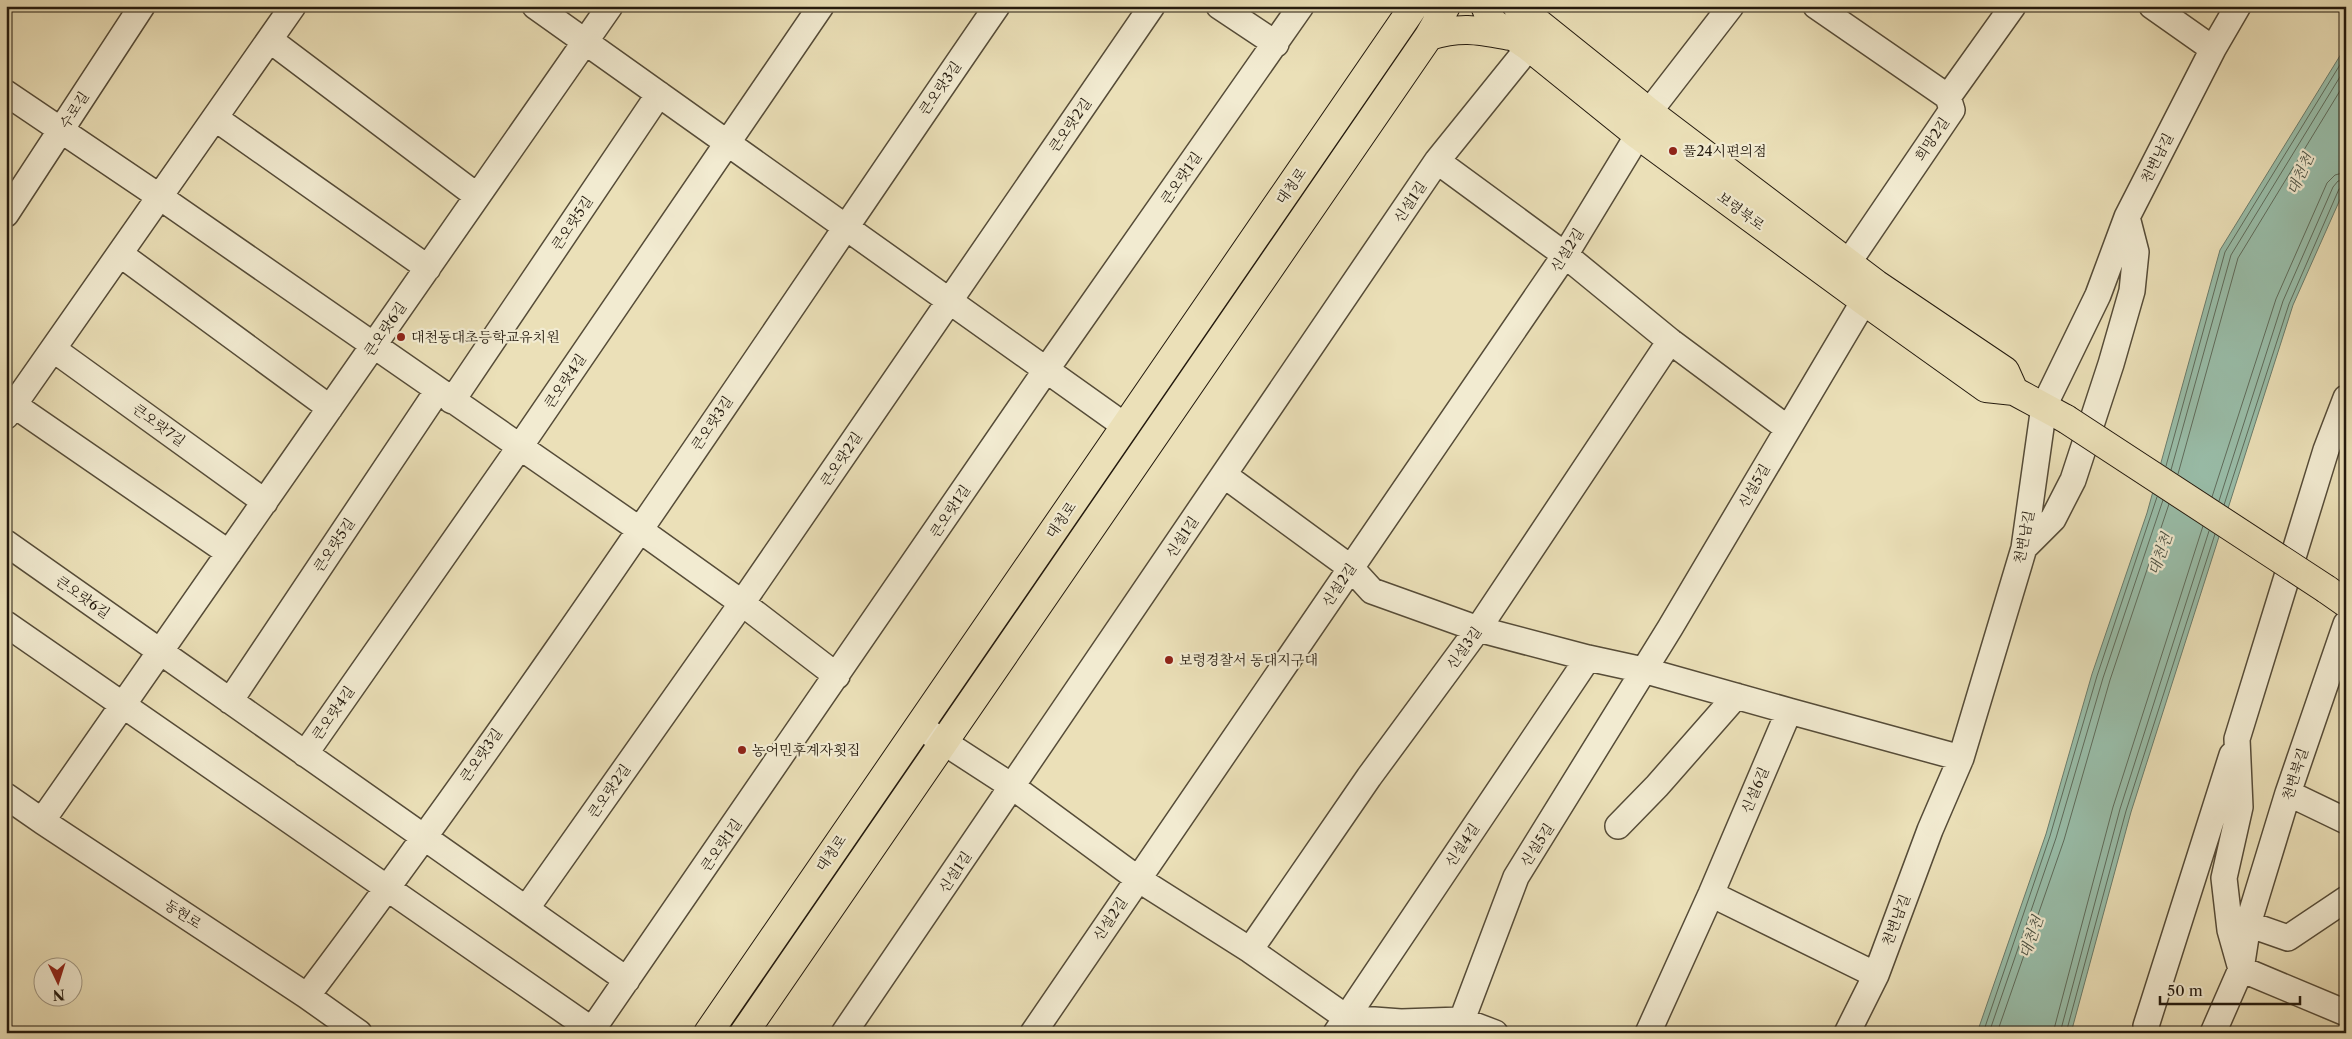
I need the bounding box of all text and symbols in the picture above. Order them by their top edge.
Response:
street label: 큰오랏3길 [915,58,965,118]
street label: 수로길 [55,88,93,132]
street label: 큰오랏2길 [1045,94,1095,156]
street label: 희망2길 [1911,114,1953,164]
street label: 천변남길 [2137,130,2177,186]
place label: 풀24시편의점 [1683,142,1767,160]
marker: 풀24시편의점 [1667,145,1679,157]
street label: 큰오랏1길 [1156,148,1206,208]
water label: 대천천 [2282,149,2318,198]
street label: 대청로 [1272,164,1310,208]
street label: 신설1길 [1390,178,1430,226]
street label: 보령북로 [1714,188,1769,234]
street label: 큰오랏5길 [547,192,597,254]
street label: 신설2길 [1546,225,1588,275]
street label: 큰오랏6길 [360,298,410,360]
place label: 대천동대초등학교유치원 [411,328,560,346]
marker: 대천동대초등학교유치원 [395,331,407,343]
street label: 큰오랏4길 [540,350,590,412]
street label: 큰오랏3길 [687,392,737,454]
street label: 큰오랏7길 [129,400,189,450]
street label: 큰오랏2길 [816,428,866,490]
street label: 신설5길 [1734,461,1774,511]
street label: 큰오랏1길 [926,481,974,541]
street label: 대청로 [1042,498,1080,542]
street label: 천변남길 [2010,509,2038,565]
street label: 신설1길 [1162,513,1202,561]
street label: 큰오랏5길 [309,514,359,576]
water label: 대천천 [2144,529,2177,578]
street label: 신설2길 [1318,560,1360,610]
street label: 큰오랏6길 [52,572,114,622]
street label: 신설3길 [1443,623,1485,673]
place label: 보령경찰서 동대지구대 [1179,651,1318,669]
marker: 보령경찰서 동대지구대 [1163,654,1175,666]
street label: 큰오랏4길 [308,682,358,744]
street label: 큰오랏3길 [456,725,506,785]
place label: 농어민후계자횟집 [752,741,860,759]
marker: 농어민후계자횟집 [736,744,748,756]
street label: 천변북길 [2278,745,2312,803]
street label: 큰오랏2길 [584,760,634,822]
street label: 신설6길 [1737,764,1773,816]
street label: 큰오랏1길 [696,815,746,875]
street label: 신설4길 [1441,820,1483,870]
street label: 신설5길 [1516,820,1558,870]
street label: 대청로 [812,831,850,875]
street label: 신설1길 [935,848,975,896]
street label: 천변남길 [1878,892,1914,948]
street label: 신설2길 [1089,894,1131,944]
street label: 동현로 [161,895,205,933]
water label: 대천천 [2015,912,2048,961]
north arrow [32,956,82,1006]
scale bar [2160,974,2300,1006]
text: 50 m [2167,981,2203,1000]
text: N [52,986,66,1004]

